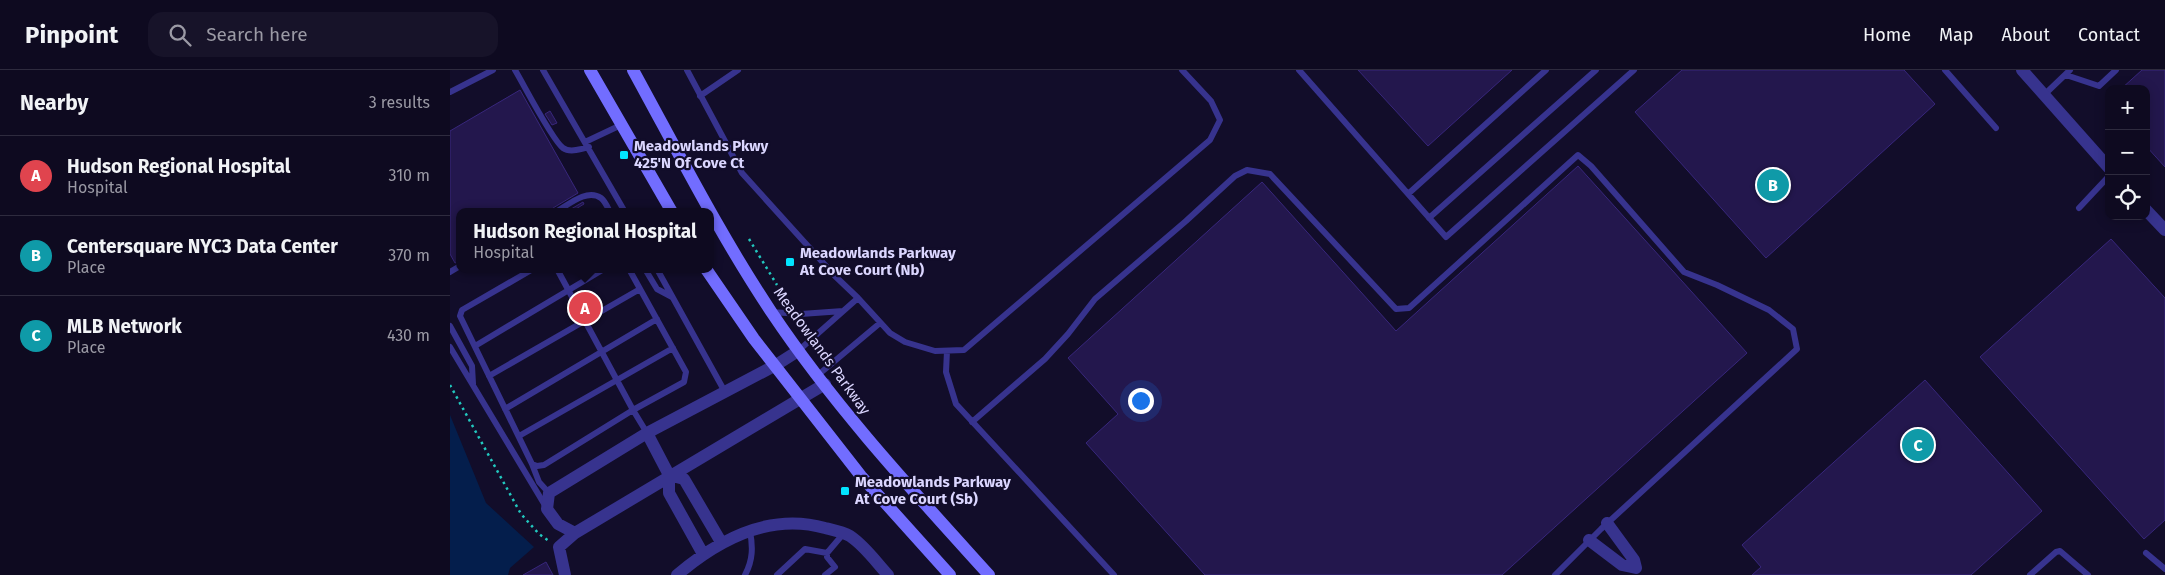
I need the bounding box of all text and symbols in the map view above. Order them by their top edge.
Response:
search box [148,12,498,57]
text: Pinpoint [25,21,118,49]
icon: search [166,21,194,49]
text: Search here [206,23,308,46]
text: Home [1863,24,1911,46]
text: Map [1939,24,1973,46]
text: About [2001,24,2050,46]
text: Contact [2078,24,2140,46]
map controls [2105,85,2150,220]
button: + [2105,85,2150,130]
text: Nearby [20,90,88,116]
text: 3 results [369,93,430,112]
button: − [2105,130,2150,175]
place label: Meadowlands Pkwy 425'N Of Cove Ct [634,137,768,172]
marker: Meadowlands Pkwy 425'N Of Cove Ct [618,149,630,161]
text: Hudson Regional Hospital [67,155,290,178]
text: A [31,166,41,185]
text: 310 m [389,166,430,185]
pin: B [1757,166,1789,204]
button: locate [2105,175,2150,220]
text: Hospital [67,178,128,197]
popup [456,208,714,273]
text: Hudson Regional Hospital [473,220,697,243]
text: Centersquare NYC3 Data Center [67,235,338,258]
text: Hospital [473,243,534,262]
place label: Meadowlands Parkway At Cove Court (Nb) [799,244,956,279]
text: B [31,246,41,265]
text: 370 m [388,246,430,265]
marker: Meadowlands Parkway At Cove Court (Nb) [784,256,796,268]
text: Place [67,258,106,277]
street label: Meadowlands Parkway [770,284,875,419]
pin: A [569,289,601,327]
text: MLB Network [67,315,182,338]
text: C [31,326,41,345]
text: 430 m [387,326,430,345]
text: Place [67,338,106,357]
your location [1128,388,1154,414]
pin: C [1902,426,1934,464]
place label: Meadowlands Parkway At Cove Court (Sb) [854,473,1011,508]
marker: Meadowlands Parkway At Cove Court (Sb) [839,485,851,497]

